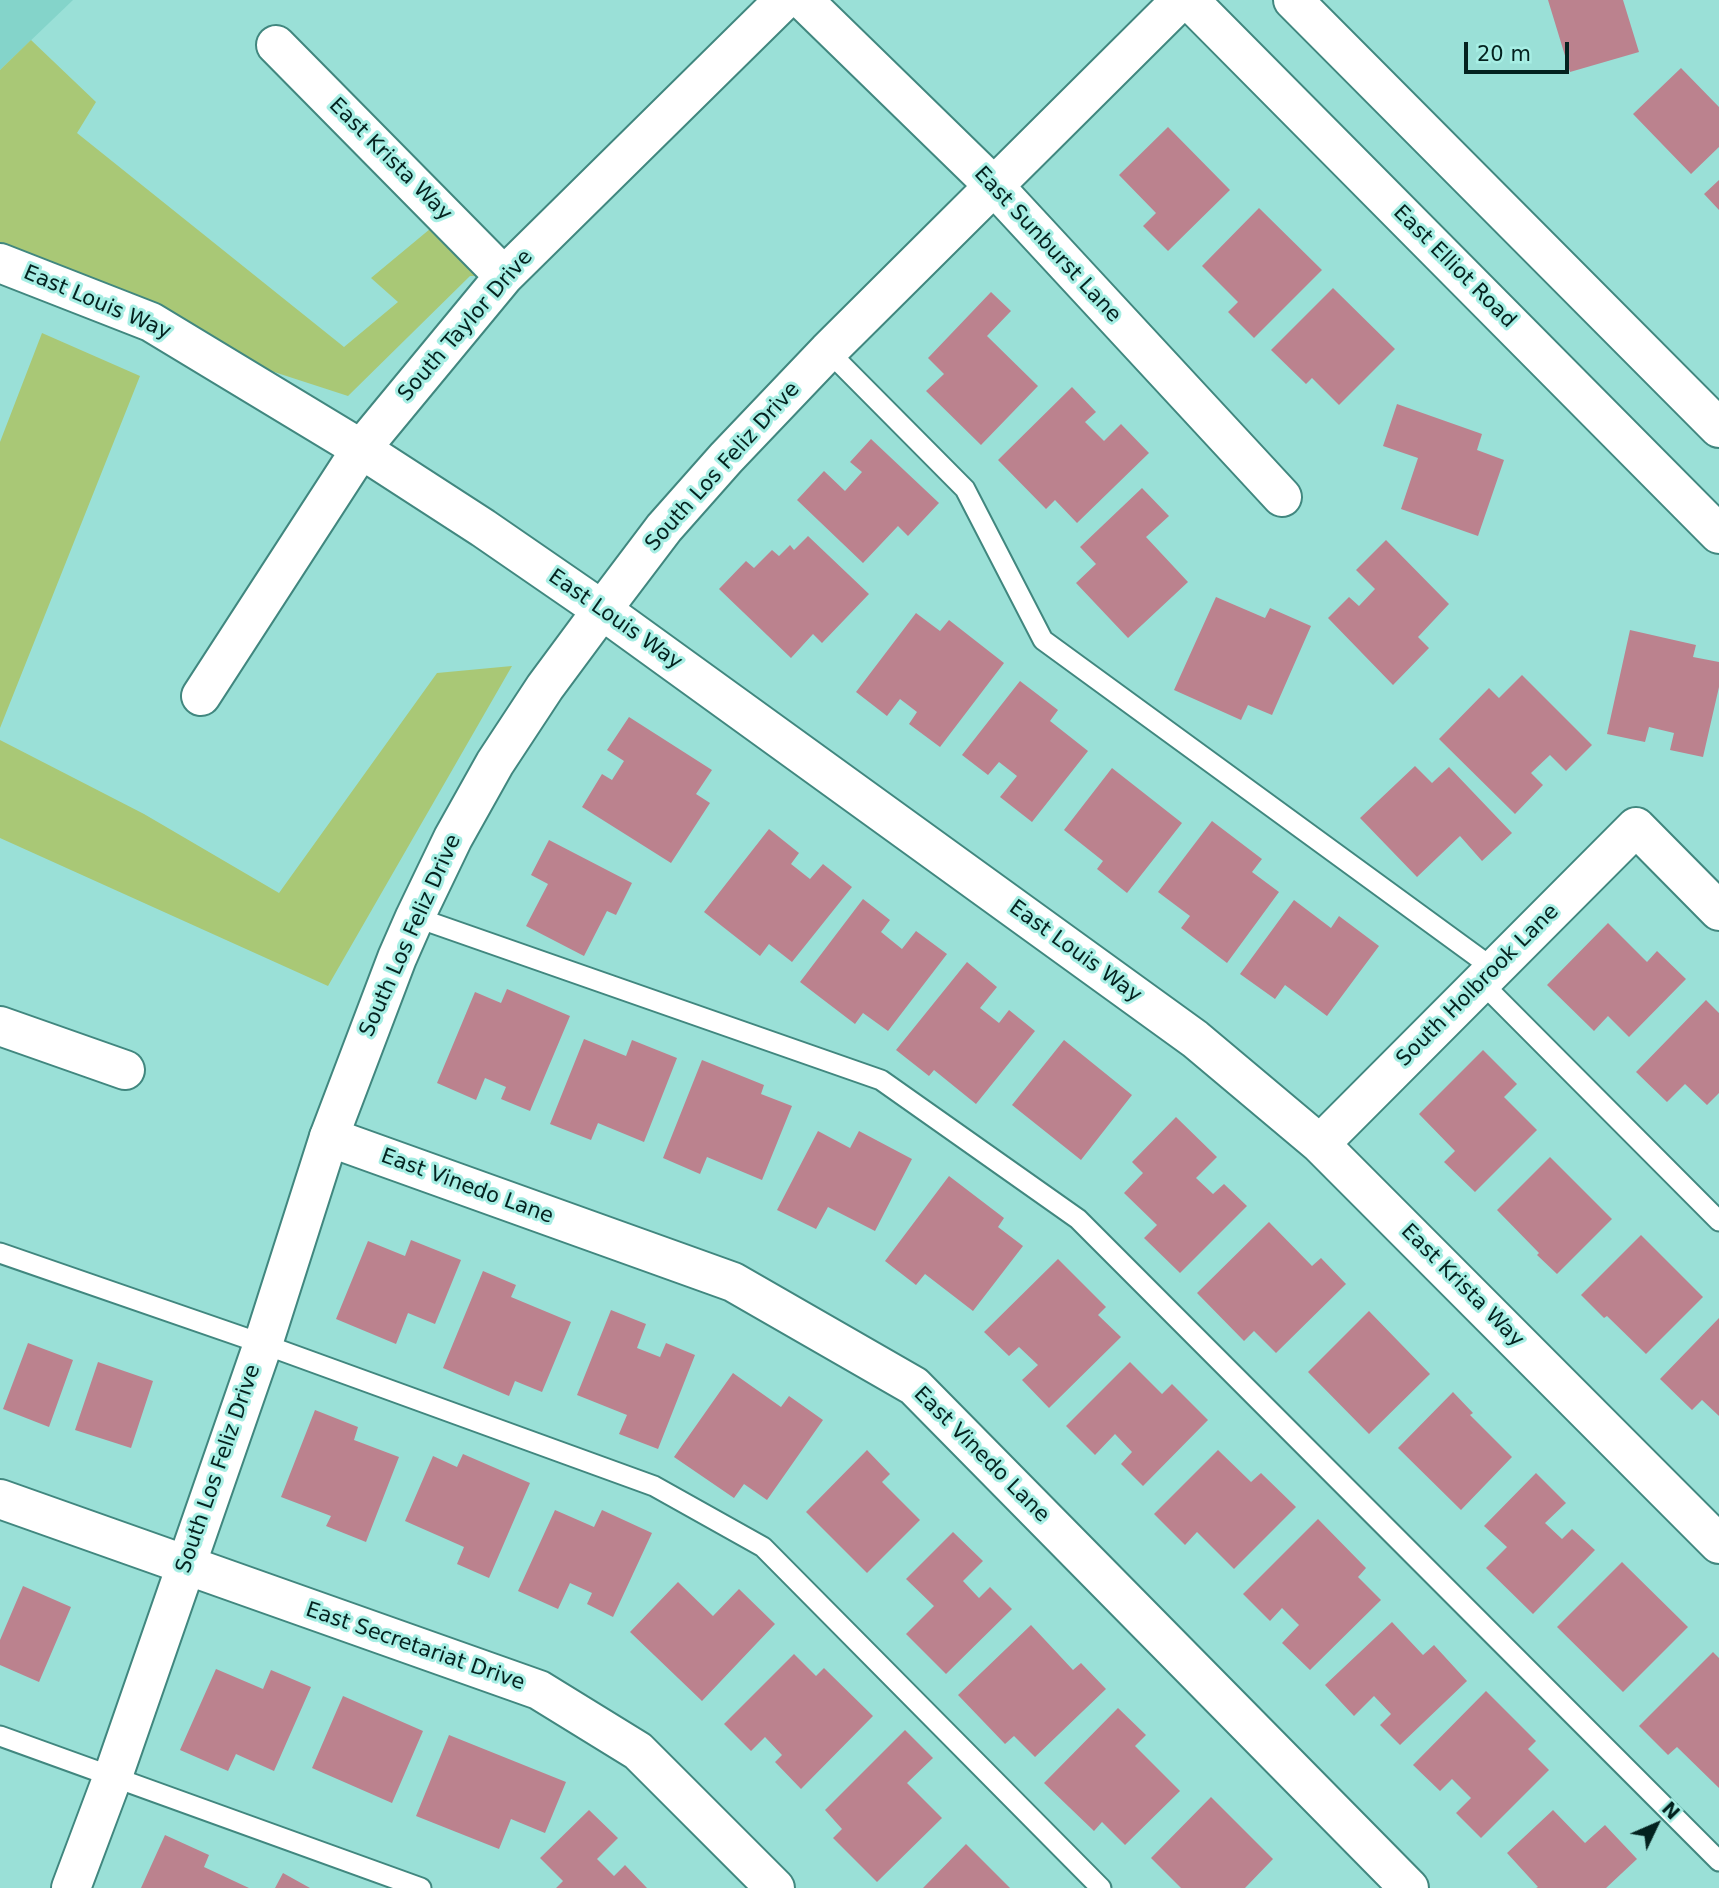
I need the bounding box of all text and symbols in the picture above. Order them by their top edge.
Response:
scale bar [1467,28,1572,72]
text: 20 m [1477,42,1531,66]
street label: East Krista Way [323,93,457,227]
street label: East Sunburst Lane [968,162,1126,328]
street label: East Elliot Road [1387,200,1521,334]
street label: South Taylor Drive [393,245,539,407]
street label: East Louis Way [20,261,174,345]
street label: South Los Feliz Drive [640,377,806,557]
street label: East Louis Way [543,564,687,676]
street label: South Los Feliz Drive [355,831,467,1041]
street label: East Louis Way [1004,895,1146,1009]
street label: South Holbrook Lane [1392,900,1564,1072]
street label: East Vinedo Lane [377,1144,557,1230]
street label: East Krista Way [1395,1219,1529,1353]
street label: South Los Feliz Drive [171,1362,267,1576]
street label: East Vinedo Lane [908,1382,1054,1528]
street label: East Secretariat Drive [302,1598,528,1696]
north arrow [1621,1790,1691,1860]
text: N [1658,1797,1685,1824]

